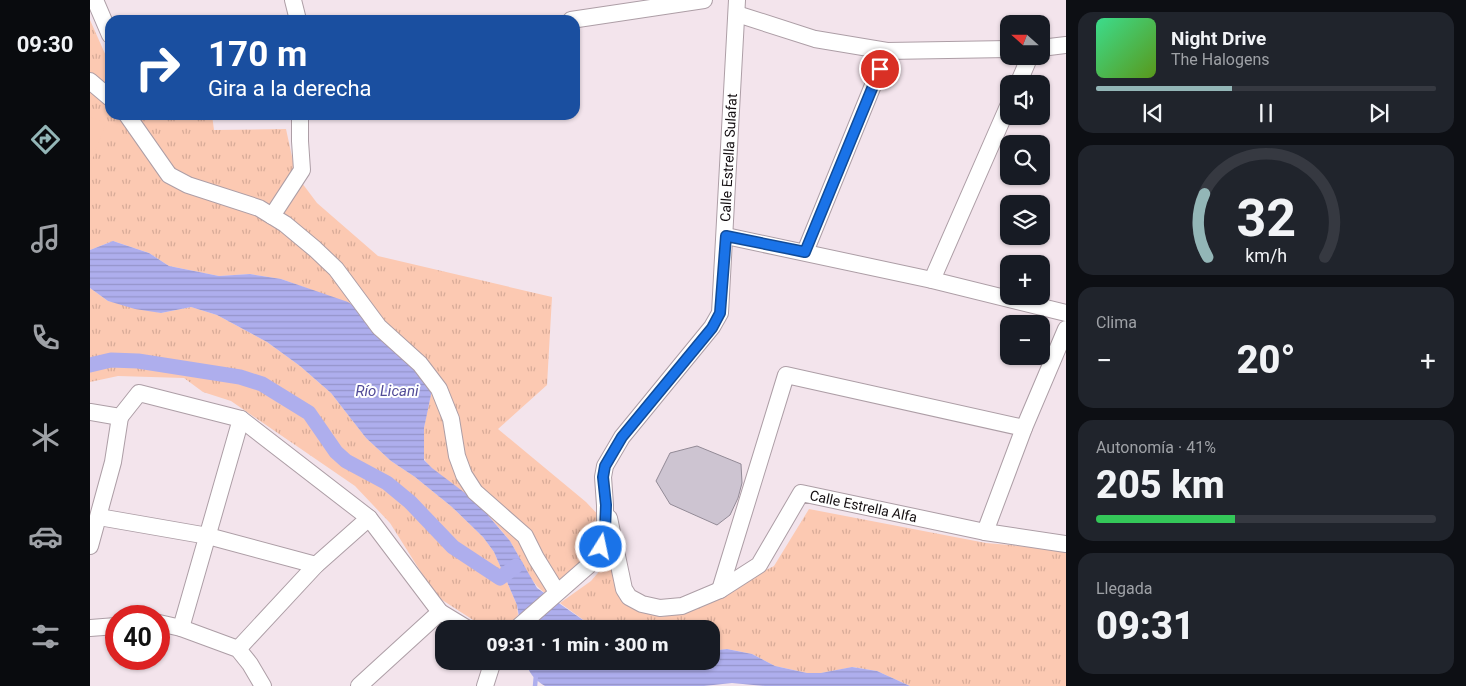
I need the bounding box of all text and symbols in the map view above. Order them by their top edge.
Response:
north arrow [1000,15,1050,65]
map controls [1000,15,1050,365]
text: Night Drive [1171,27,1266,50]
text: 09:30 [17,32,73,57]
text: 170 m [208,34,307,75]
icon: right [125,35,190,100]
pin [859,48,901,90]
text: The Halogens [1171,50,1270,69]
icon: arrive [866,55,894,83]
button: sound [1000,75,1050,125]
text: Gira a la derecha [208,76,372,101]
street label: Calle Estrella Sulafat [717,93,740,222]
icon: previous [1139,99,1167,127]
icon: pause [1252,99,1280,127]
icon: next [1365,99,1393,127]
icon: directions [28,122,63,157]
button: search [1000,135,1050,185]
text: 32 [1236,188,1296,249]
button: layers [1000,195,1050,245]
icon: music [28,221,63,256]
text: km/h [1245,245,1287,266]
button: + [1000,255,1050,305]
text: Clima [1096,313,1137,332]
button: − [1000,315,1050,365]
icon: phone [28,320,63,355]
text: 20° [1237,338,1295,382]
text: − [1096,344,1112,377]
text: + [1420,344,1436,377]
water label: Río Licani [355,382,419,400]
icon: climate [28,420,63,455]
text: Autonomía · 41% [1096,438,1216,457]
text: 205 km [1096,463,1225,507]
street label: Calle Estrella Alfa [808,487,919,525]
icon: car [28,519,63,554]
position arrow [574,520,626,572]
text: Llegada [1096,579,1152,598]
text: 09:31 [1096,604,1195,648]
speed limit sign: 40 [105,605,170,670]
icon: filters [28,619,63,654]
text: 09:31 · 1 min · 300 m [486,633,669,656]

